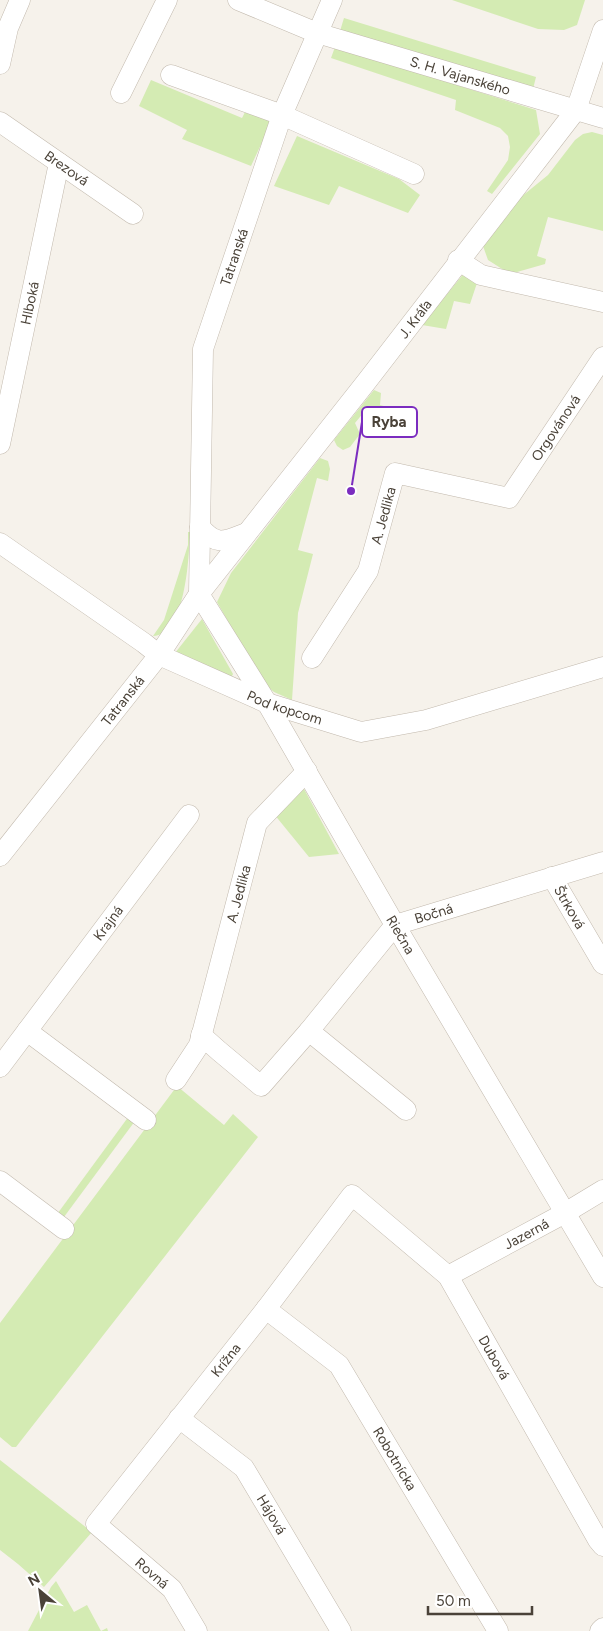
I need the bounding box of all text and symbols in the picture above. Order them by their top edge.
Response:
street label: S. H. Vajanského [408,53,512,99]
street label: Brezová [41,147,92,190]
street label: Tatranská [217,226,252,288]
street label: Hlboká [17,280,43,326]
street label: J. Kráľa [395,296,436,342]
street label: Orgovánová [528,392,584,465]
callout: Ryba [362,407,417,437]
text: Ryba [372,413,406,431]
street label: A. Jedlika [368,485,400,546]
street label: Tatranská [98,672,148,730]
street label: Pod kopcom [244,687,324,729]
street label: A. Jedlika [223,863,255,925]
street label: Štrková [550,883,589,932]
street label: Bočná [413,900,455,928]
street label: Krajná [90,903,127,944]
street label: Riečna [382,912,418,957]
street label: Jazerná [501,1215,552,1253]
street label: Dubová [475,1333,513,1383]
street label: Krížna [208,1340,245,1381]
street label: Robotnícka [369,1424,420,1494]
street label: Hájová [253,1492,290,1538]
street label: Rovná [131,1554,172,1593]
north arrow [15,1566,65,1616]
text: N [25,1570,43,1590]
scale bar [428,1584,532,1616]
text: 50 m [436,1592,471,1610]

